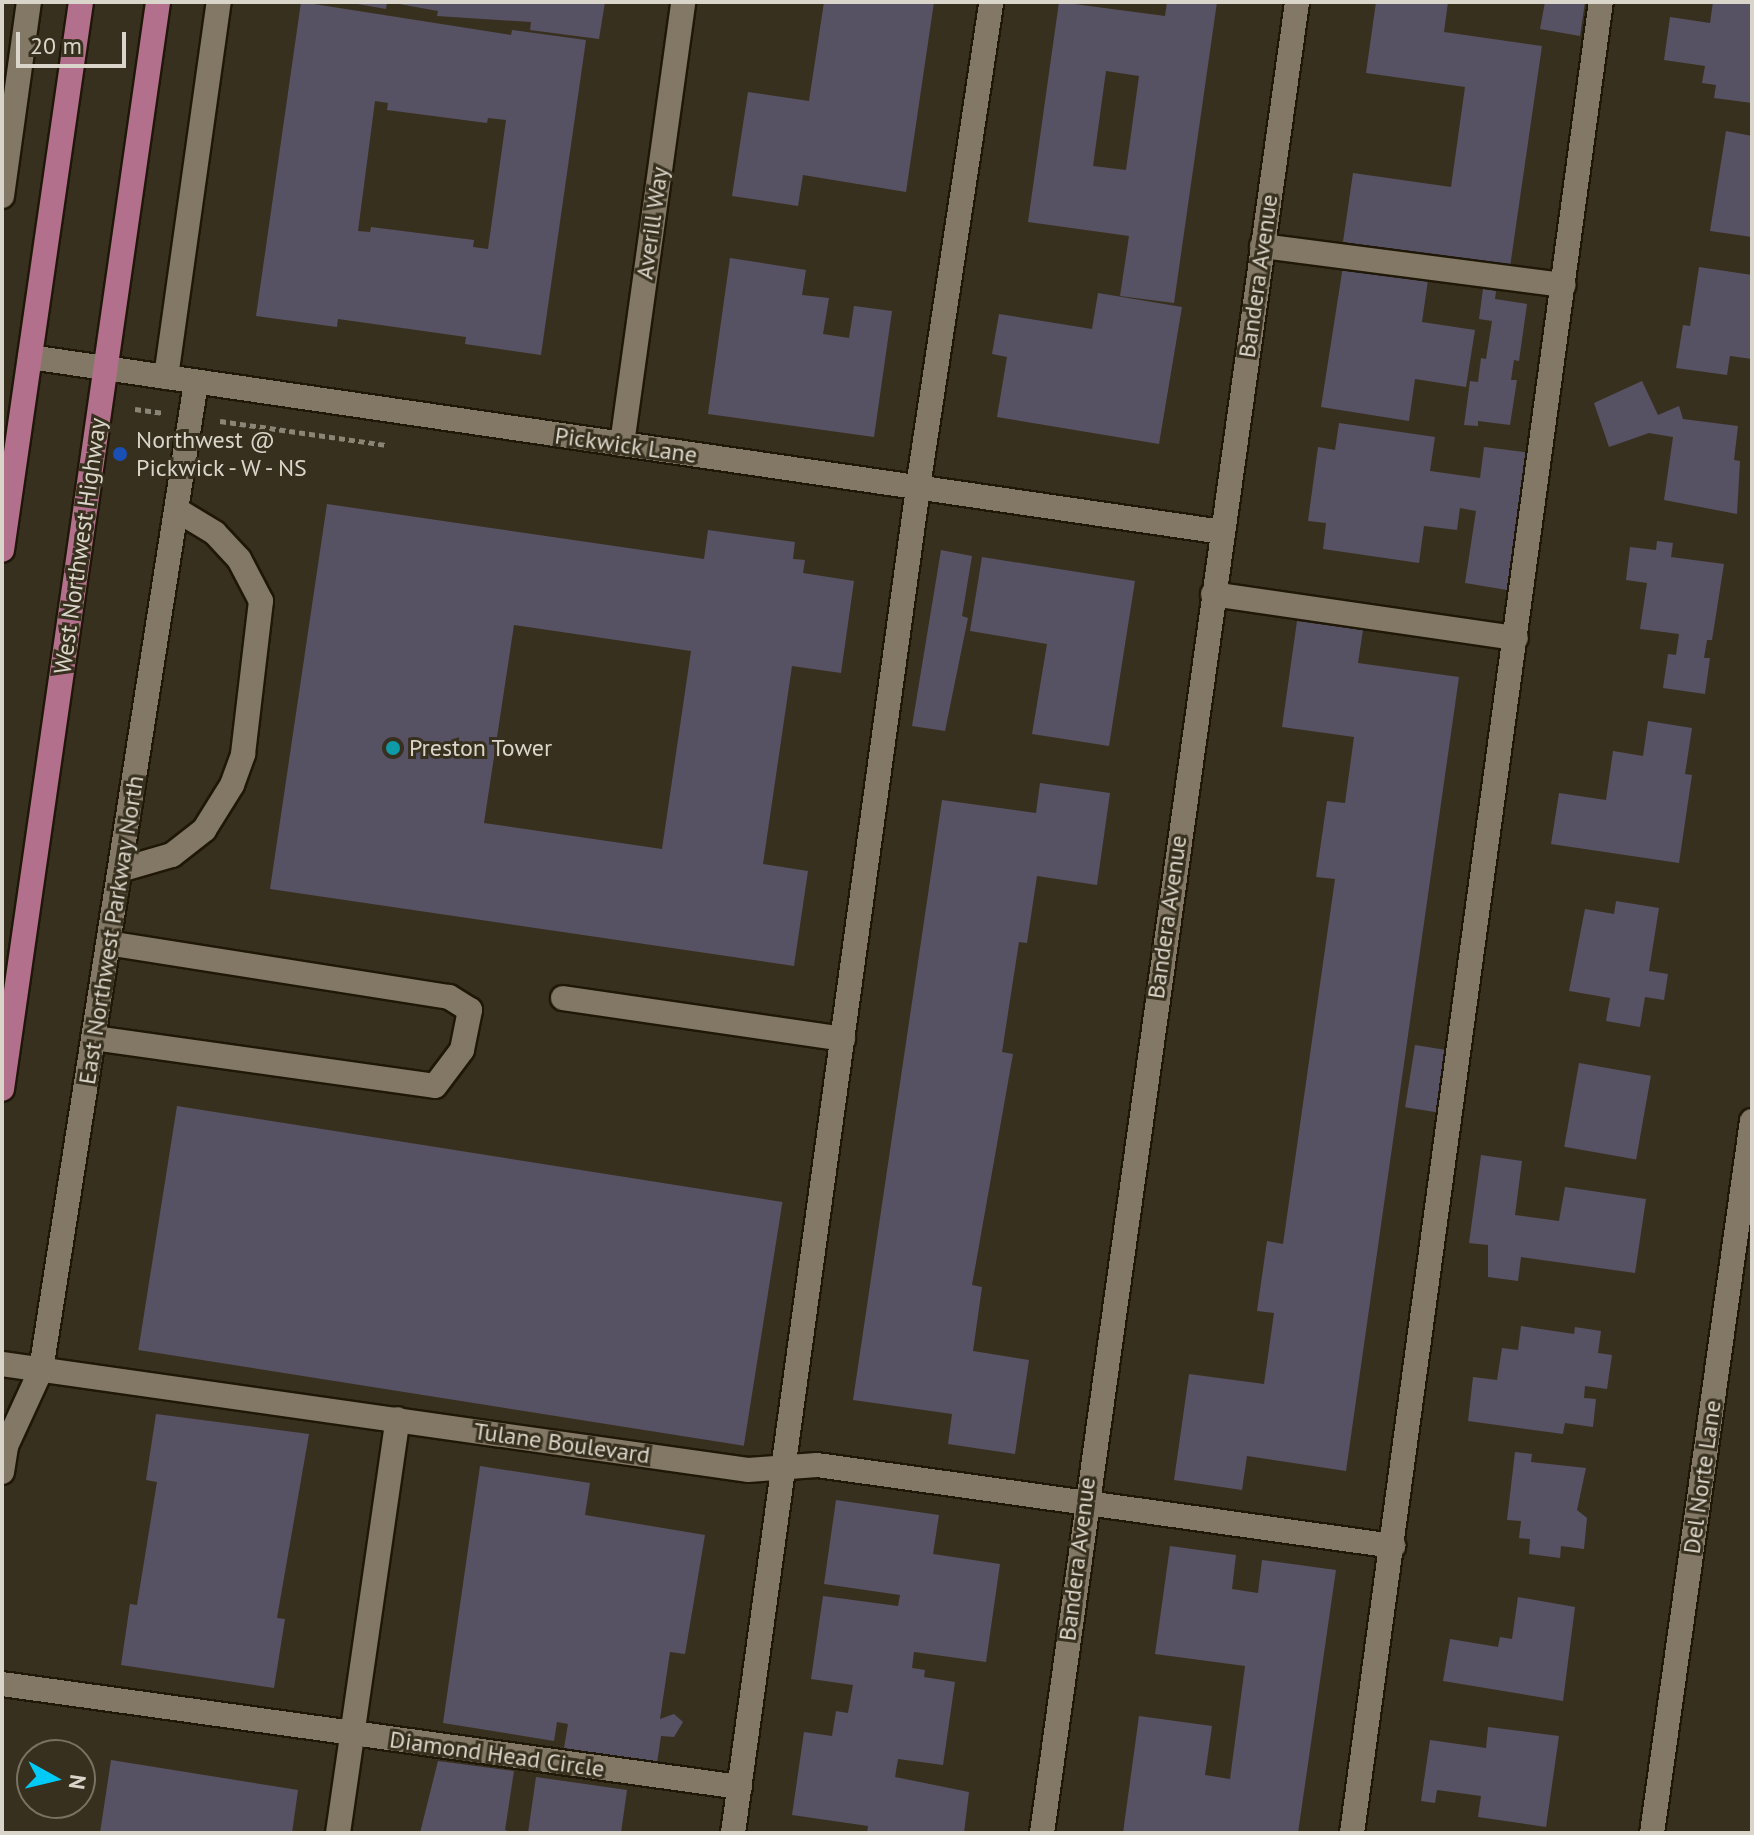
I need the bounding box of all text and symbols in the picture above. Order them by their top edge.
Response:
scale bar [20,16,130,66]
text: 20 m [30,30,82,61]
street label: Averill Way [630,165,674,281]
street label: Bandera Avenue [1232,192,1284,360]
street label: West Northwest Highway [48,416,112,676]
street label: Pickwick Lane [553,421,699,469]
place label: Northwest @ Pickwick - W - NS [136,426,316,482]
marker: Northwest @ Pickwick - W - NS [111,445,129,463]
place label: Preston Tower [409,734,553,762]
marker: Preston Tower [384,739,402,757]
street label: East Northwest Parkway North [72,773,150,1087]
street label: Bandera Avenue [1141,833,1193,1001]
street label: Del Norte Lane [1677,1398,1727,1556]
street label: Tulane Boulevard [472,1416,652,1470]
street label: Bandera Avenue [1053,1475,1101,1643]
street label: Diamond Head Circle [388,1725,606,1783]
north arrow [16,1739,96,1819]
text: N [63,1773,93,1791]

